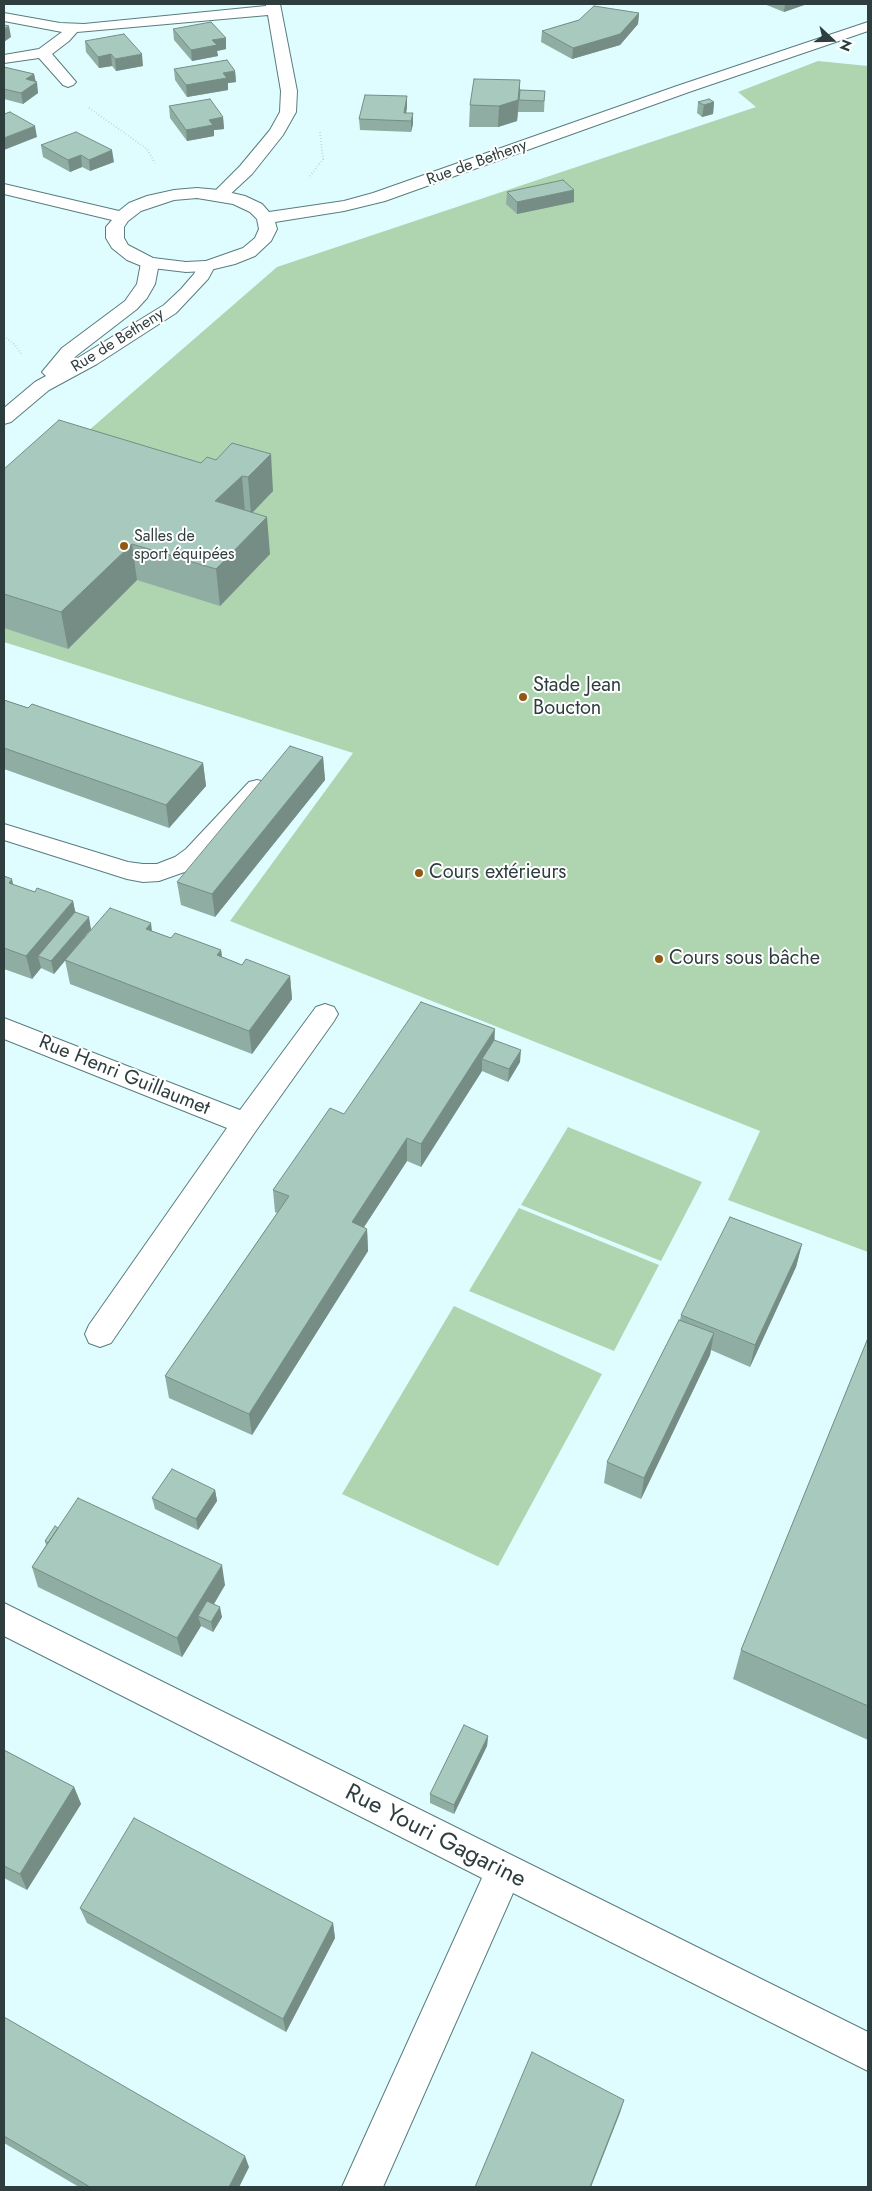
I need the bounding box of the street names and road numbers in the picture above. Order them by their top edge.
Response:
street label: Rue de Betheny [424,136,530,190]
street label: Rue de Betheny [68,305,168,377]
street label: Rue Henri Guillaumet [35,1031,213,1121]
street label: Rue Youri Gagarine [340,1779,530,1895]

